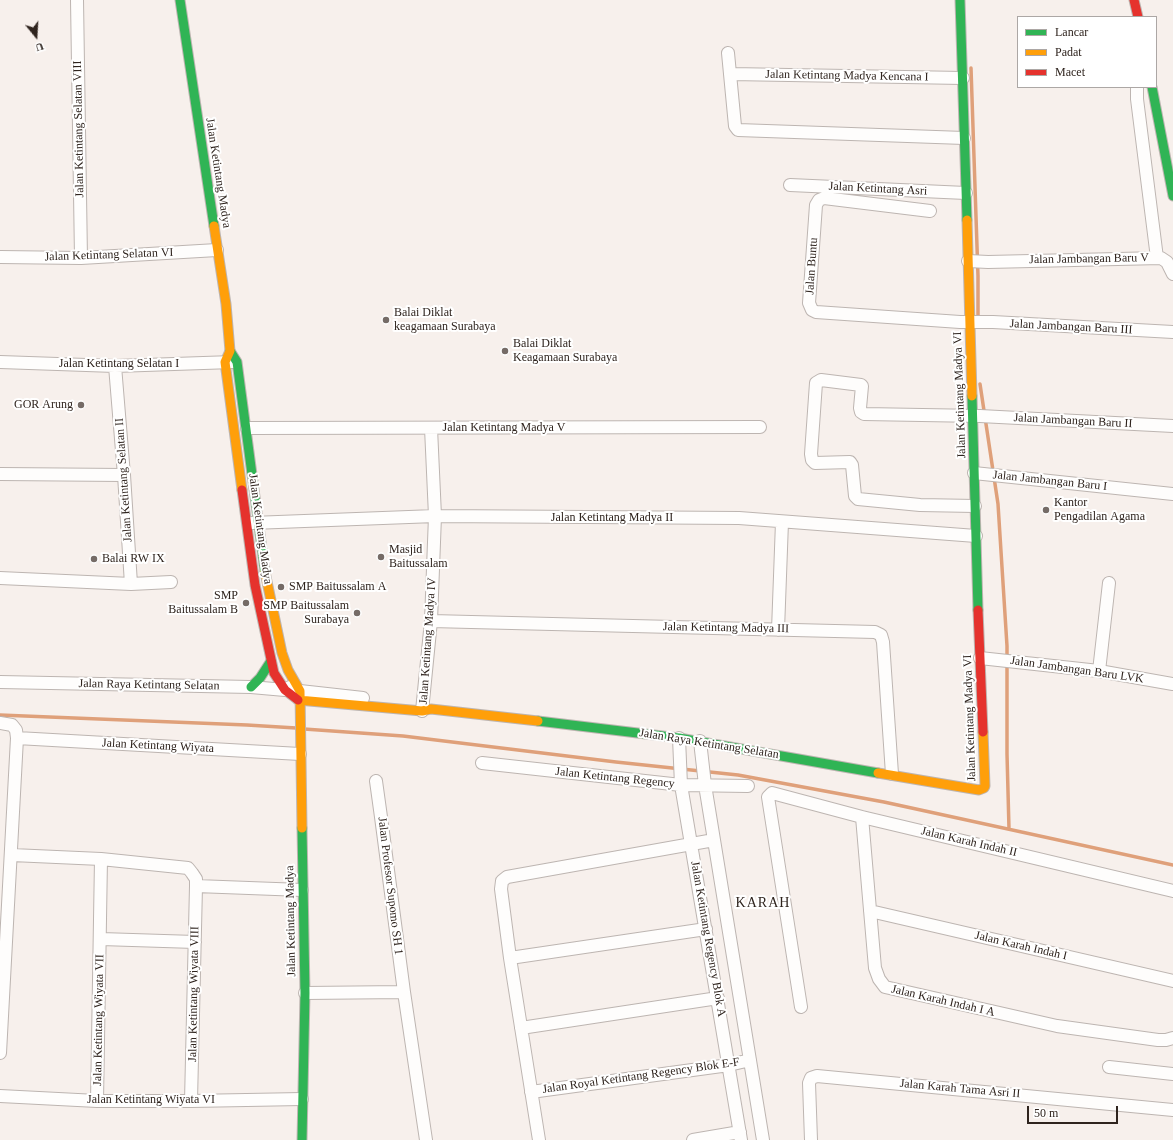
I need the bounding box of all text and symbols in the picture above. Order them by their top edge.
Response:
north arrow [16,16,56,56]
legend [1017,16,1157,88]
text: Lancar [1055,25,1088,39]
text: U [34,40,45,54]
text: Padat [1055,45,1082,59]
street label: Jalan Ketintang Selatan VIII [71,60,87,198]
text: Macet [1055,65,1085,79]
street label: Jalan Ketintang Madya Kencana I [765,67,929,85]
street label: Jalan Ketintang Madya [202,117,234,229]
street label: Jalan Ketintang Asri [828,179,928,199]
street label: Jalan Buntu [803,237,821,295]
street label: Jalan Ketintang Selatan VI [44,246,174,264]
street label: Jalan Jambangan Baru V [1029,251,1149,267]
place label: Balai Diklat keagamaan Surabaya [394,306,496,334]
marker: Balai Diklat keagamaan Surabaya [381,315,391,325]
street label: Jalan Jambangan Baru III [1009,317,1133,337]
street label: Jalan Ketintang Madya VI [951,331,969,459]
place label: Balai Diklat Keagamaan Surabaya [513,337,617,365]
marker: Balai Diklat Keagamaan Surabaya [500,346,510,356]
street label: Jalan Ketintang Selatan I [59,357,179,371]
place label: GOR Arung [14,398,73,412]
marker: GOR Arung [76,400,86,410]
street label: Jalan Jambangan Baru II [1013,411,1133,431]
street label: Jalan Ketintang Selatan II [112,418,136,542]
street label: Jalan Ketintang Madya V [443,421,565,435]
street label: Jalan Jambangan Baru I [992,468,1108,494]
street label: Jalan Ketintang Madya [245,473,275,585]
place label: Kantor Pengadilan Agama [1054,496,1145,524]
marker: Kantor Pengadilan Agama [1041,505,1051,515]
street label: Jalan Ketintang Madya II [551,511,673,525]
place label: Masjid Baitussalam [389,543,448,571]
place label: Balai RW IX [102,552,165,566]
marker: Masjid Baitussalam [376,552,386,562]
marker: Balai RW IX [89,554,99,564]
street label: Jalan Ketintang Madya IV [416,577,440,705]
place label: SMP Baitussalam A [289,580,386,594]
marker: SMP Baitussalam A [276,582,286,592]
place label: SMP Baitussalam B [168,589,238,617]
marker: SMP Baitussalam B [241,598,251,608]
place label: SMP Baitussalam Surabaya [263,599,349,627]
marker: SMP Baitussalam Surabaya [352,608,362,618]
street label: Jalan Ketintang Madya III [663,620,789,636]
street label: Jalan Ketintang Madya VI [961,654,979,782]
street label: Jalan Jambangan Baru LVK [1009,654,1145,686]
street label: Jalan Raya Ketintang Selatan [78,677,220,693]
street label: Jalan Raya Ketintang Selatan [638,726,780,762]
street label: Jalan Ketintang Wiyata [102,736,214,756]
street label: Jalan Ketintang Regency [555,765,675,791]
street label: Jalan Profesor Supomo SH 1 [374,816,406,956]
street label: Jalan Karah Indah II [919,824,1019,860]
street label: Jalan Ketintang Regency Blok A [687,860,729,1018]
street label: Jalan Ketintang Madya [283,865,299,977]
district label: KARAH [736,895,790,911]
street label: Jalan Ketintang Wiyata VIII [186,926,202,1062]
street label: Jalan Karah Indah I [973,928,1069,964]
street label: Jalan Ketintang Wiyata VII [91,954,107,1086]
street label: Jalan Karah Indah I A [890,982,996,1020]
street label: Jalan Royal Ketintang Regency Blok E-F [541,1055,741,1097]
street label: Jalan Karah Tama Asri II [899,1077,1021,1101]
street label: Jalan Ketintang Wiyata VI [87,1093,215,1107]
scale bar [1029,1098,1120,1124]
text: 50 m [1034,1106,1058,1120]

